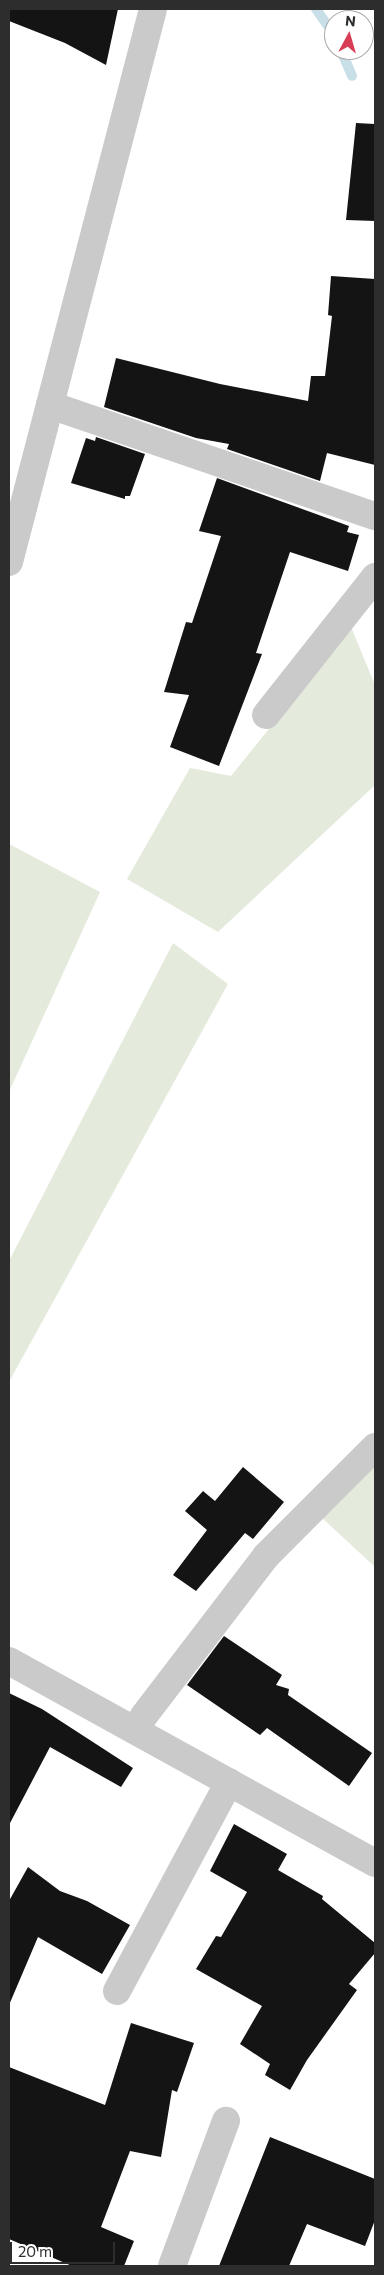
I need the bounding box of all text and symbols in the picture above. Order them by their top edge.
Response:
north arrow [324,10,374,60]
text: N [344,12,357,30]
scale bar [12,2232,118,2264]
text: 20 m [18,2242,52,2260]

